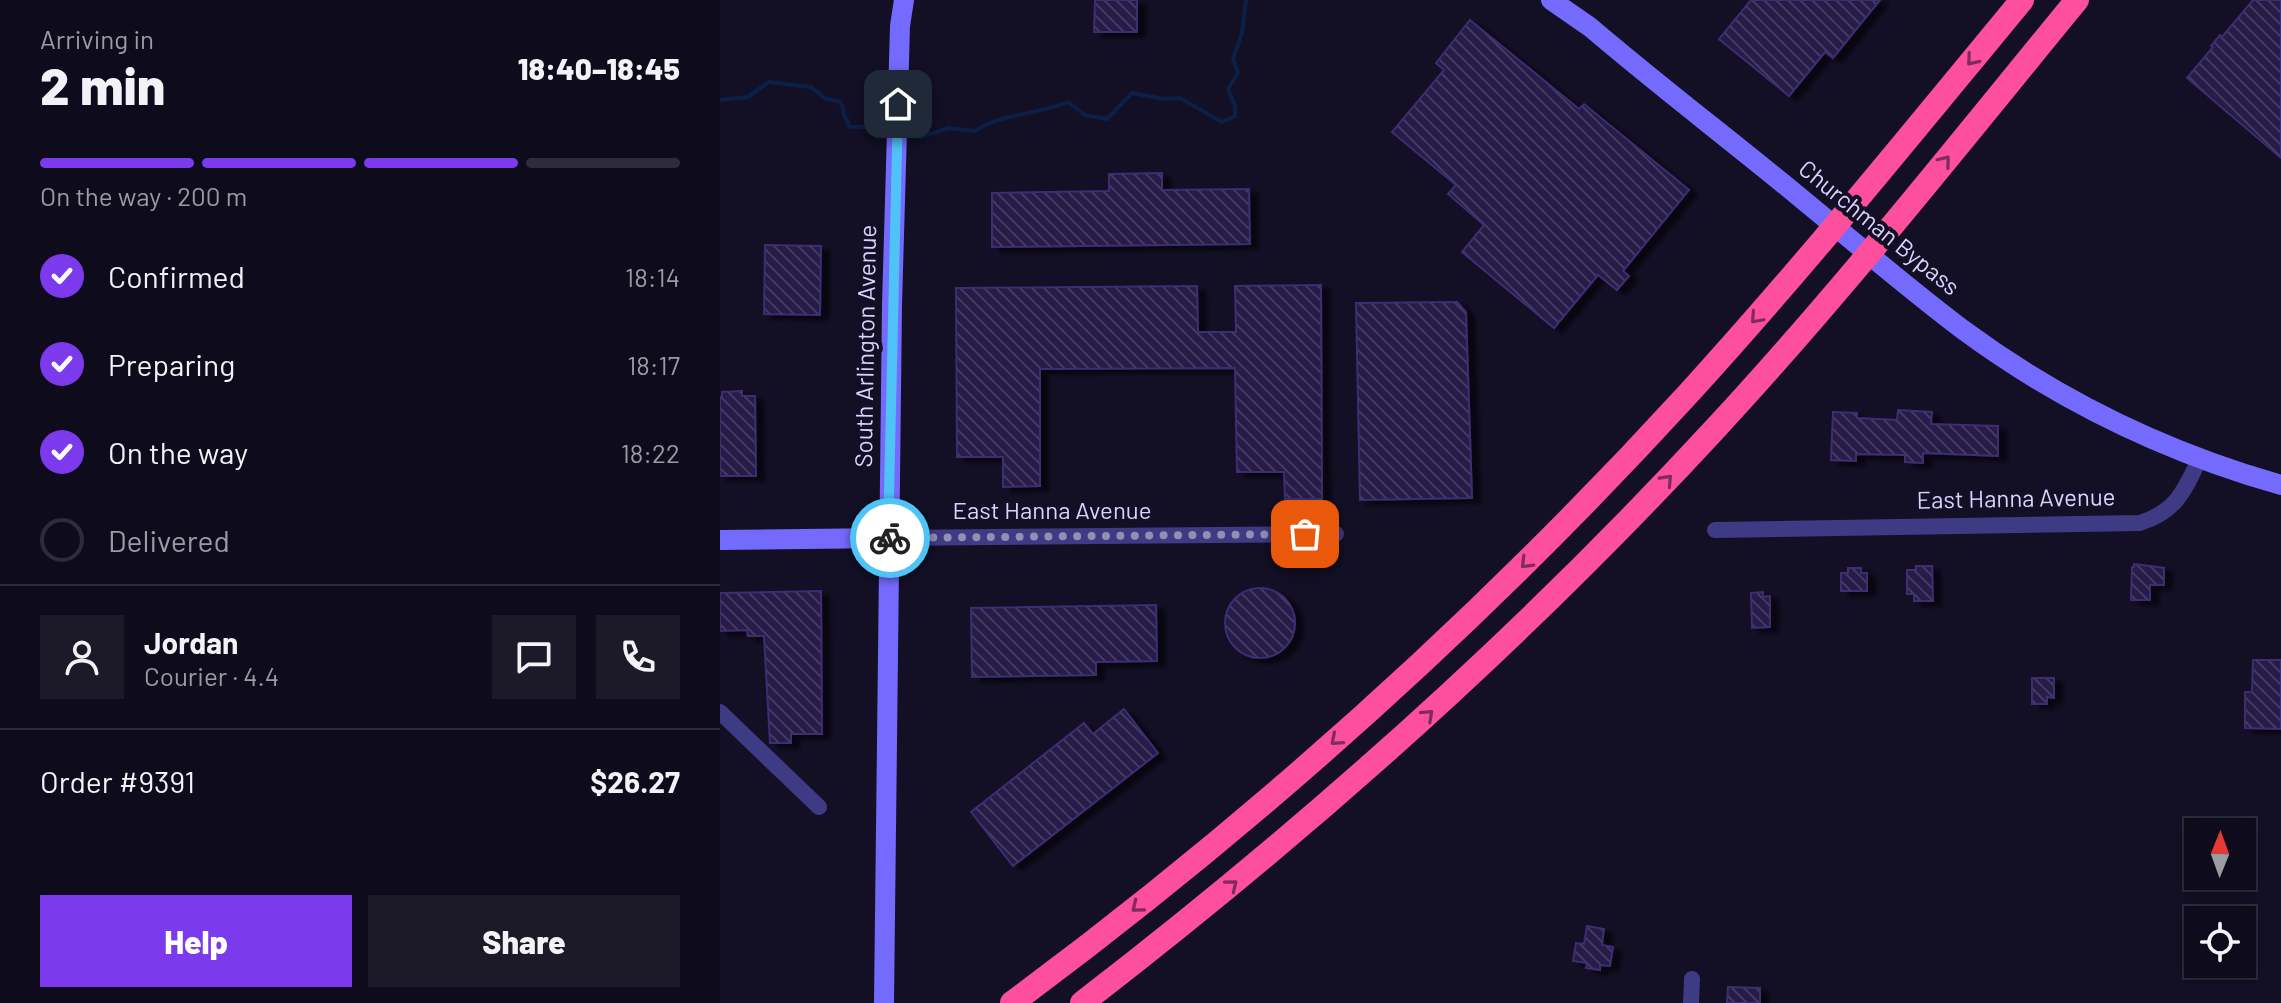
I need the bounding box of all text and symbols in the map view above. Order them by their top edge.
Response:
text: Arriving in [40,23,154,54]
text: 18:40–18:45 [518,50,680,86]
one-way arrow [1967,51,1982,65]
text: 2 min [40,53,165,115]
pin [864,70,932,138]
icon: home [876,82,920,126]
street label: Churchman Bypass [1794,153,1966,301]
one-way arrow [1935,155,1950,170]
text: On the way · 200 m [40,180,247,211]
street label: South Arlington Avenue [848,224,881,468]
icon: check [40,254,84,298]
text: Confirmed [108,258,245,294]
text: 18:14 [625,261,680,292]
one-way arrow [1752,309,1766,324]
icon: check [40,342,84,386]
text: Preparing [108,346,235,382]
text: 18:17 [627,349,680,380]
icon: check [40,430,84,474]
text: On the way [108,434,248,470]
text: 18:22 [621,437,680,468]
one-way arrow [1657,475,1672,489]
street label: East Hanna Avenue [1916,481,2116,514]
street label: East Hanna Avenue [952,495,1152,524]
courier [850,498,930,578]
pin [1271,500,1339,568]
icon: bag [1283,512,1327,556]
icon: bike [868,516,912,560]
text: Delivered [108,522,230,558]
one-way arrow [1521,554,1535,568]
button: person [40,615,124,699]
button: chat [492,615,576,699]
button: phone [596,615,680,699]
text: Jordan [144,624,239,660]
text: Courier · 4.4 [144,660,279,691]
one-way arrow [1419,709,1433,724]
one-way arrow [1330,730,1345,744]
text: Order #9391 [40,763,195,799]
text: $26.27 [590,763,680,799]
north arrow [2184,818,2256,890]
map controls [2184,818,2256,978]
one-way arrow [1222,881,1237,895]
button: Help [40,895,352,987]
button: Share [368,895,680,987]
one-way arrow [1131,898,1146,912]
button: locate [2184,906,2256,978]

